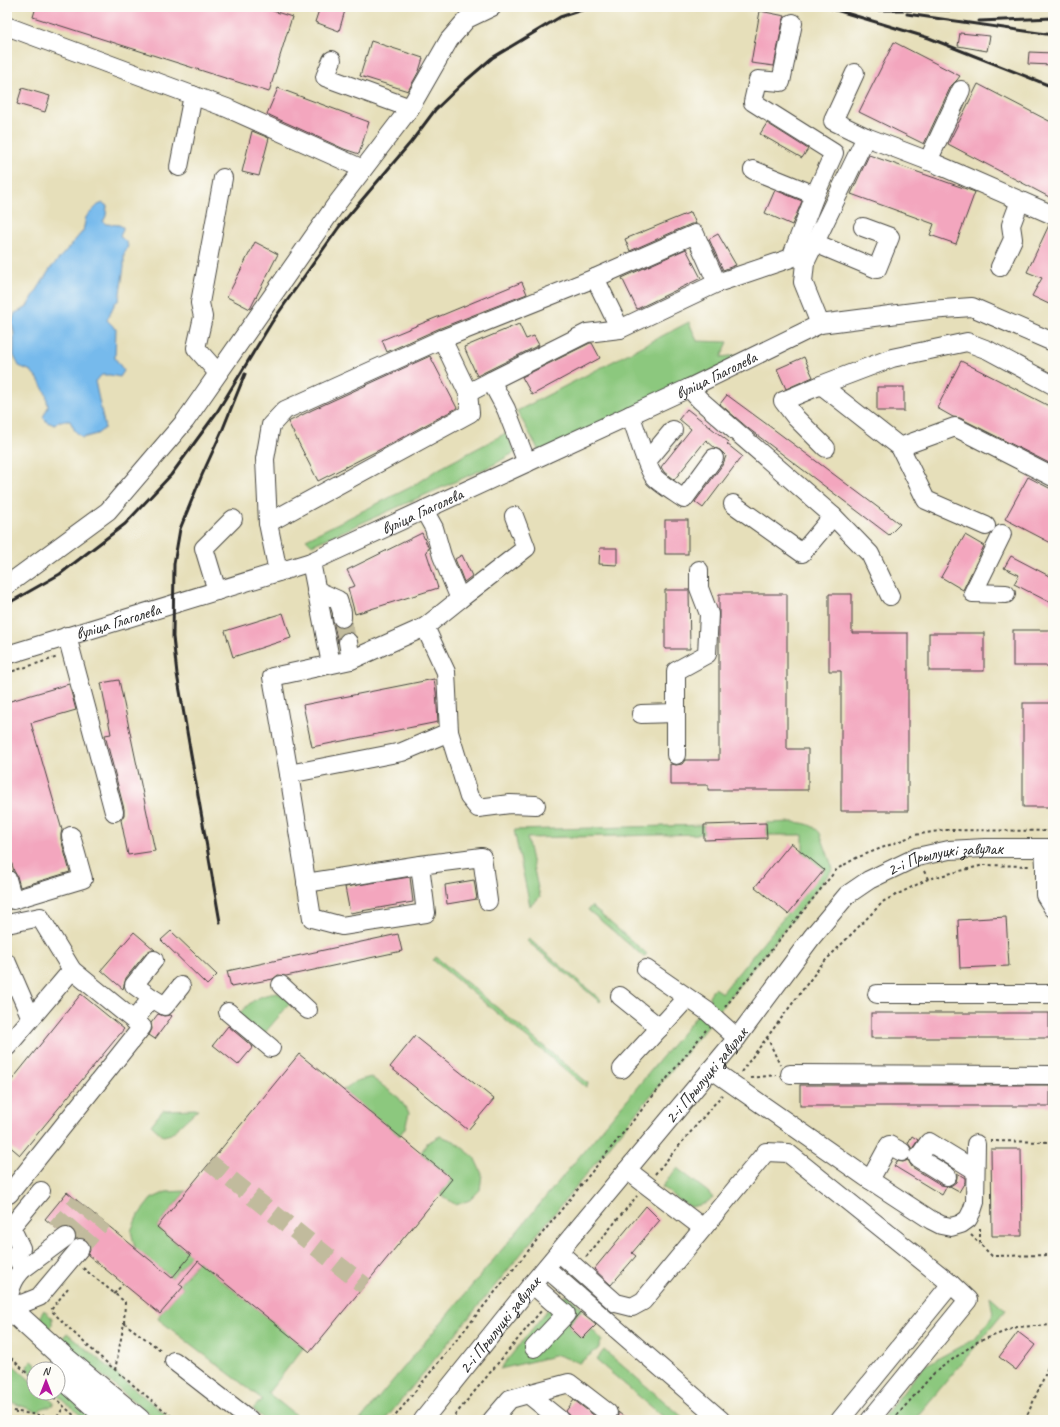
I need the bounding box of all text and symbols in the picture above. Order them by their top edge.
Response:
street label: вуліца Глаголева [672,346,761,404]
street label: вуліца Глаголева [378,483,467,539]
street label: вуліца Глаголева [73,598,164,644]
street label: 2-і Прылуцкі завулак [884,838,1005,881]
street label: 2-і Прылуцкі завулак [660,1022,753,1128]
street label: 2-і Прылуцкі завулак [454,1271,546,1378]
north arrow [26,1361,66,1401]
text: N [43,1364,52,1378]

